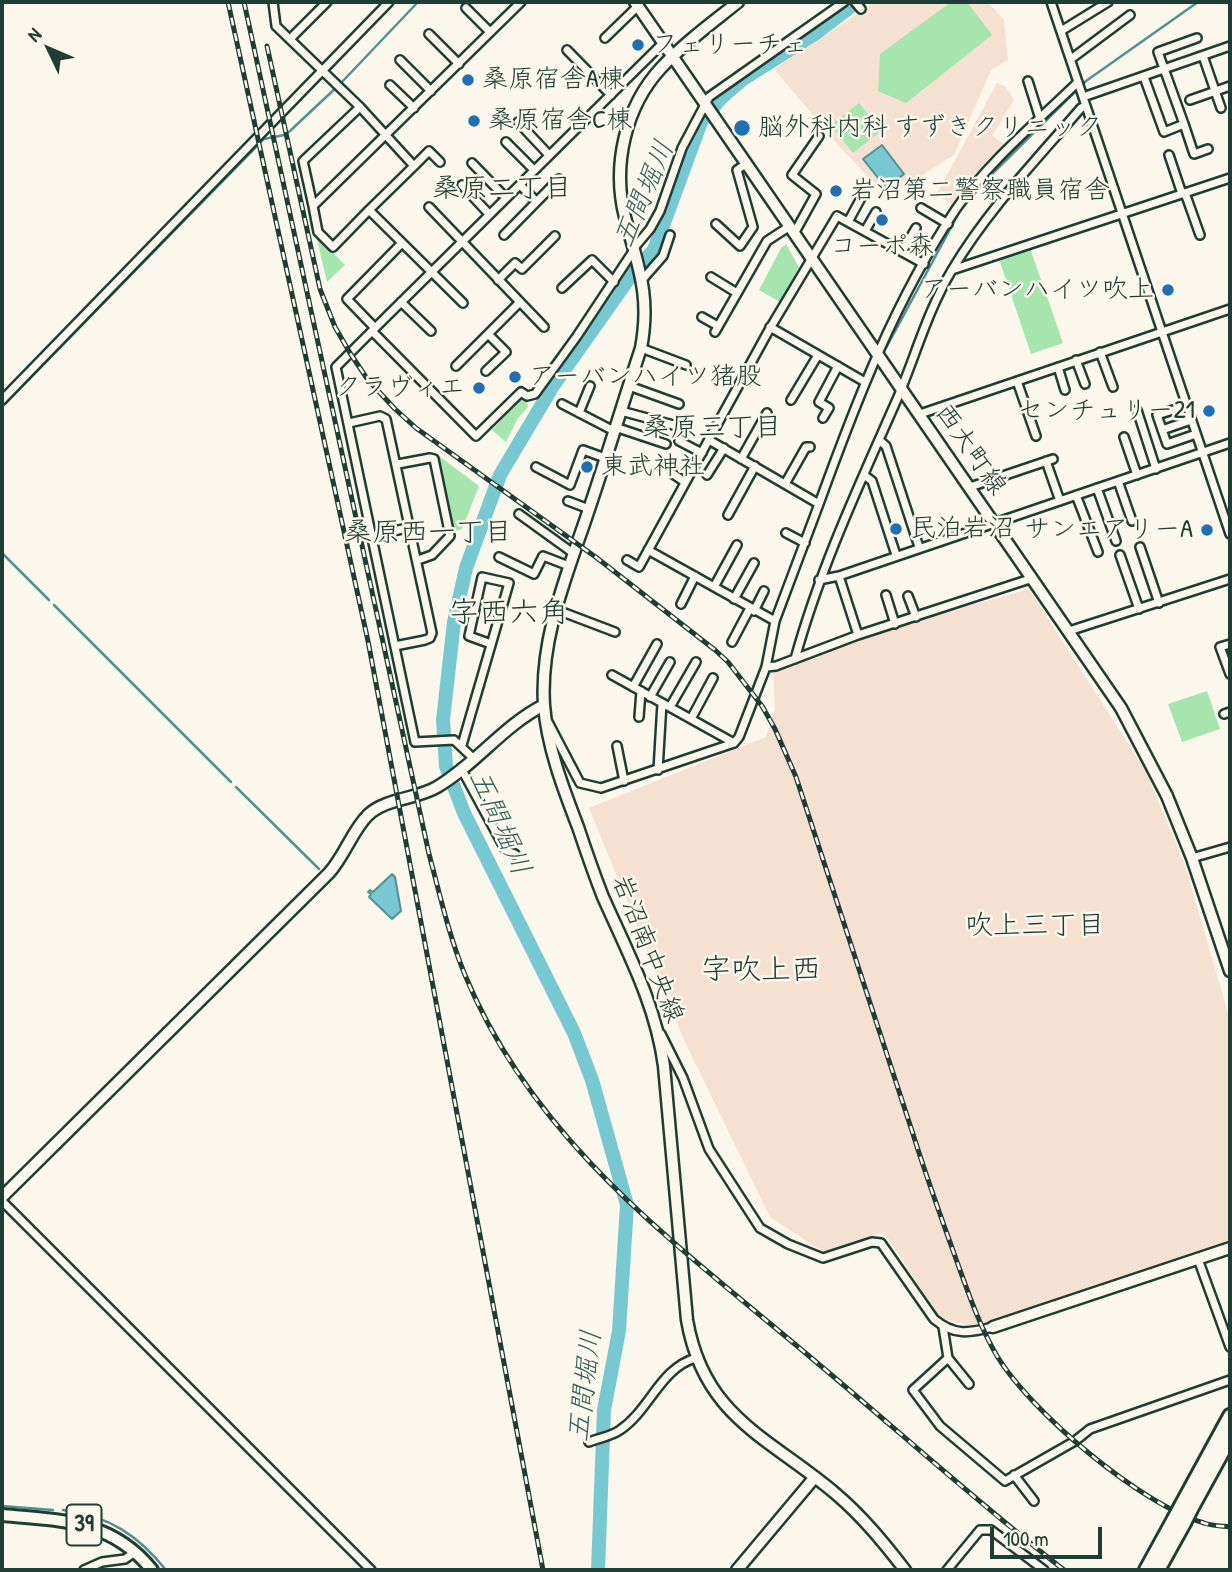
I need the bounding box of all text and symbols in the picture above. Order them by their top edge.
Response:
north arrow [14,14,84,84]
text: N [21,22,47,47]
place label: フェリーチェ [652,29,808,61]
marker: フェリーチェ [630,37,646,53]
place label: 桑原宿舎A棟 [482,64,625,96]
marker: 桑原宿舎A棟 [460,72,476,88]
place label: 桑原宿舎C棟 [488,105,632,137]
place label: 脳外科内科 すずきクリニック [758,112,1102,144]
marker: 桑原宿舎C棟 [466,113,482,129]
marker: 脳外科内科 すずきクリニック [732,118,752,138]
water label: 五間堀川 [608,136,682,252]
district label: 桑原二丁目 [432,173,572,207]
place label: 岩沼第二警察職員宿舎 [850,175,1110,207]
marker: 岩沼第二警察職員宿舎 [828,183,844,199]
marker: コーポ森 [874,212,890,228]
place label: コーポ森 [830,231,934,263]
place label: アーバンハイツ吹上 [921,274,1154,306]
marker: アーバンハイツ吹上 [1160,282,1176,298]
place label: アーバンハイツ猪股 [529,361,762,393]
marker: アーバンハイツ猪股 [507,369,523,385]
place label: クラヴィエ [335,372,465,404]
marker: クラヴィエ [471,380,487,396]
place label: センチュリー21 [1017,395,1195,427]
street label: 西大町線 [927,398,1013,502]
marker: センチュリー21 [1201,403,1217,419]
district label: 桑原三丁目 [642,412,782,446]
place label: 東武神社 [601,451,705,483]
marker: 東武神社 [579,459,595,475]
place label: 民泊岩沼 [910,513,1014,545]
place label: サンエアリーA [1024,514,1193,546]
district label: 桑原西一丁目 [344,517,512,551]
marker: 民泊岩沼 [888,521,904,537]
marker: サンエアリーA [1199,522,1215,538]
district label: 字西六角 [449,596,569,632]
water label: 五間堀川 [461,765,537,881]
street label: 岩沼南中央線 [604,871,690,1027]
district label: 吹上三丁目 [965,910,1105,944]
district label: 字吹上西 [701,953,821,989]
water label: 五間堀川 [563,1328,609,1444]
road number: 39 [66,1504,102,1546]
scale bar [994,1512,1106,1556]
text: 100 m [1003,1524,1049,1553]

